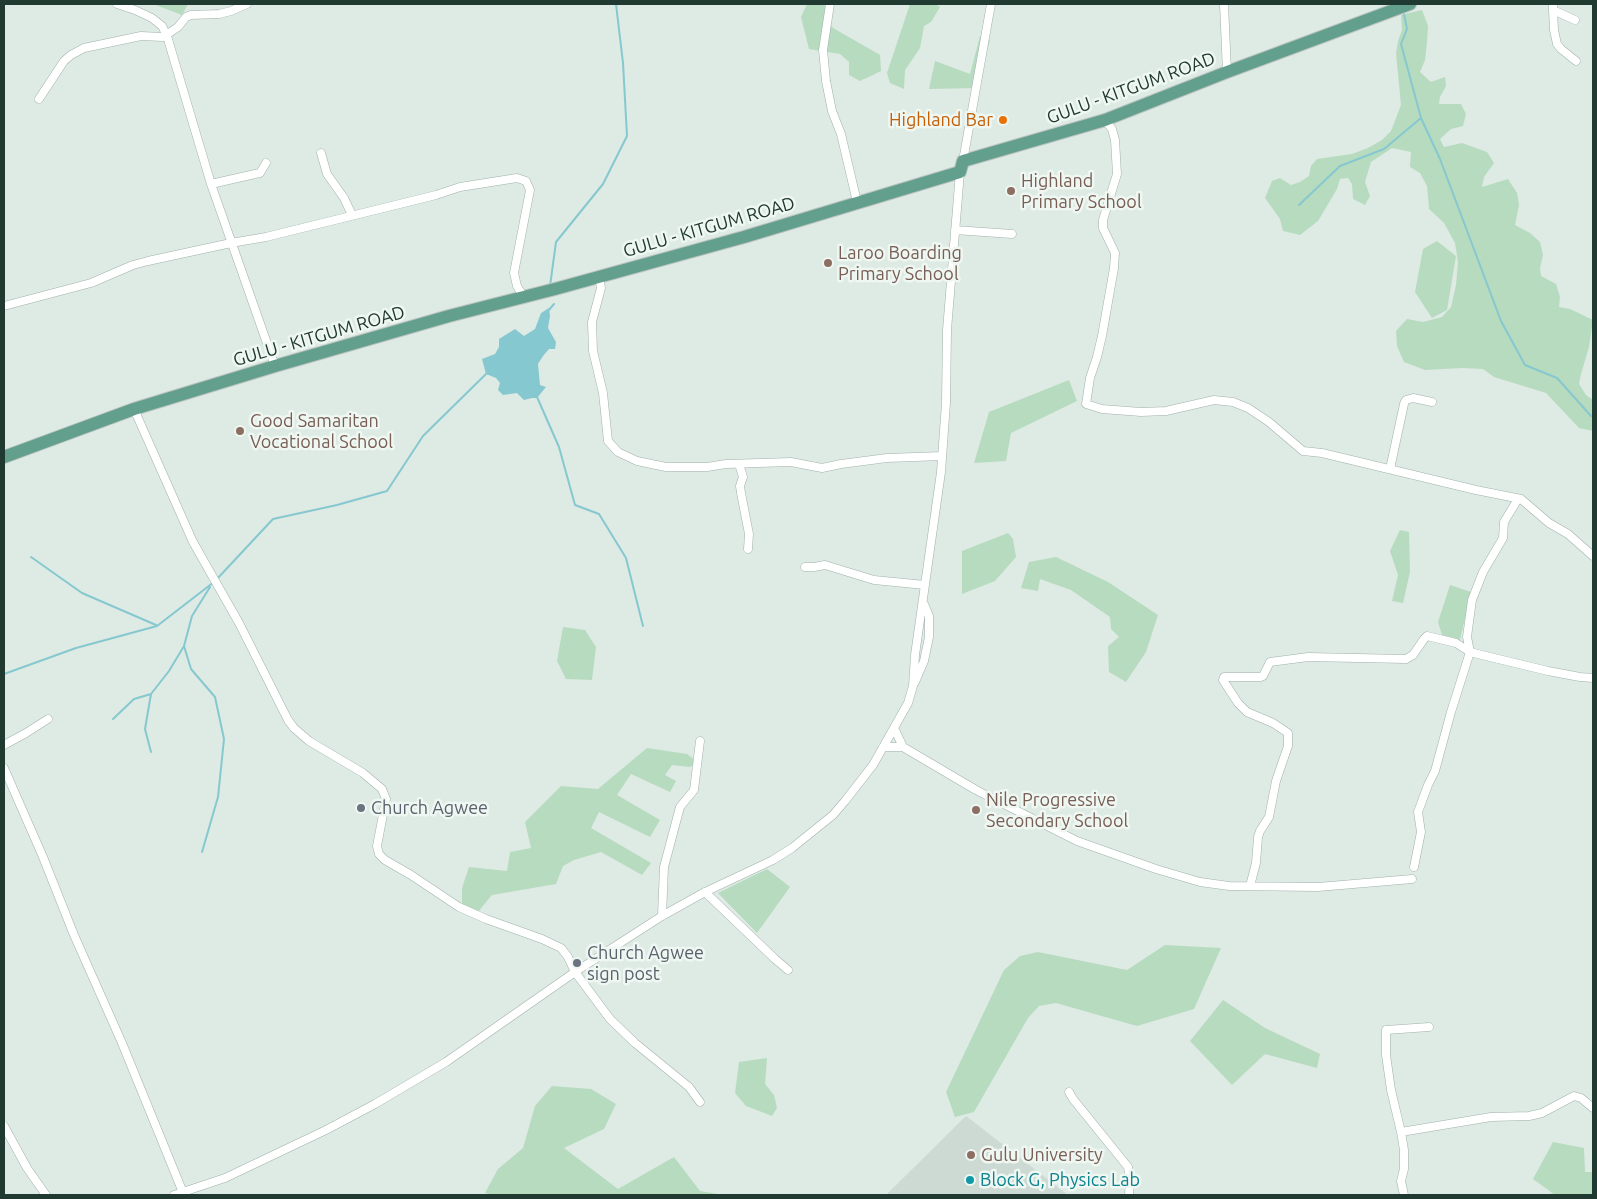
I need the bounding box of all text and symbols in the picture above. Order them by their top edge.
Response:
street label: GULU - KITGUM ROAD [1044,47,1218,129]
place label: Highland Bar [889,109,993,131]
marker: Highland Bar [997,114,1009,126]
place label: Highland Primary School [1021,170,1142,212]
marker: Highland Primary School [1005,185,1017,197]
street label: GULU - KITGUM ROAD [621,192,797,262]
place label: Laroo Boarding Primary School [838,242,962,284]
marker: Laroo Boarding Primary School [822,257,834,269]
street label: GULU - KITGUM ROAD [231,301,407,371]
place label: Good Samaritan Vocational School [250,410,393,452]
marker: Good Samaritan Vocational School [234,425,246,437]
place label: Nile Progressive Secondary School [986,789,1128,832]
place label: Church Agwee [371,797,488,819]
marker: Church Agwee [355,802,367,814]
marker: Nile Progressive Secondary School [970,804,982,816]
place label: Church Agwee sign post [587,942,704,984]
marker: Church Agwee sign post [571,957,583,969]
place label: Gulu University [981,1144,1103,1166]
marker: Gulu University [965,1149,977,1161]
place label: Block G, Physics Lab [980,1169,1140,1191]
marker: Block G, Physics Lab [964,1174,976,1186]

